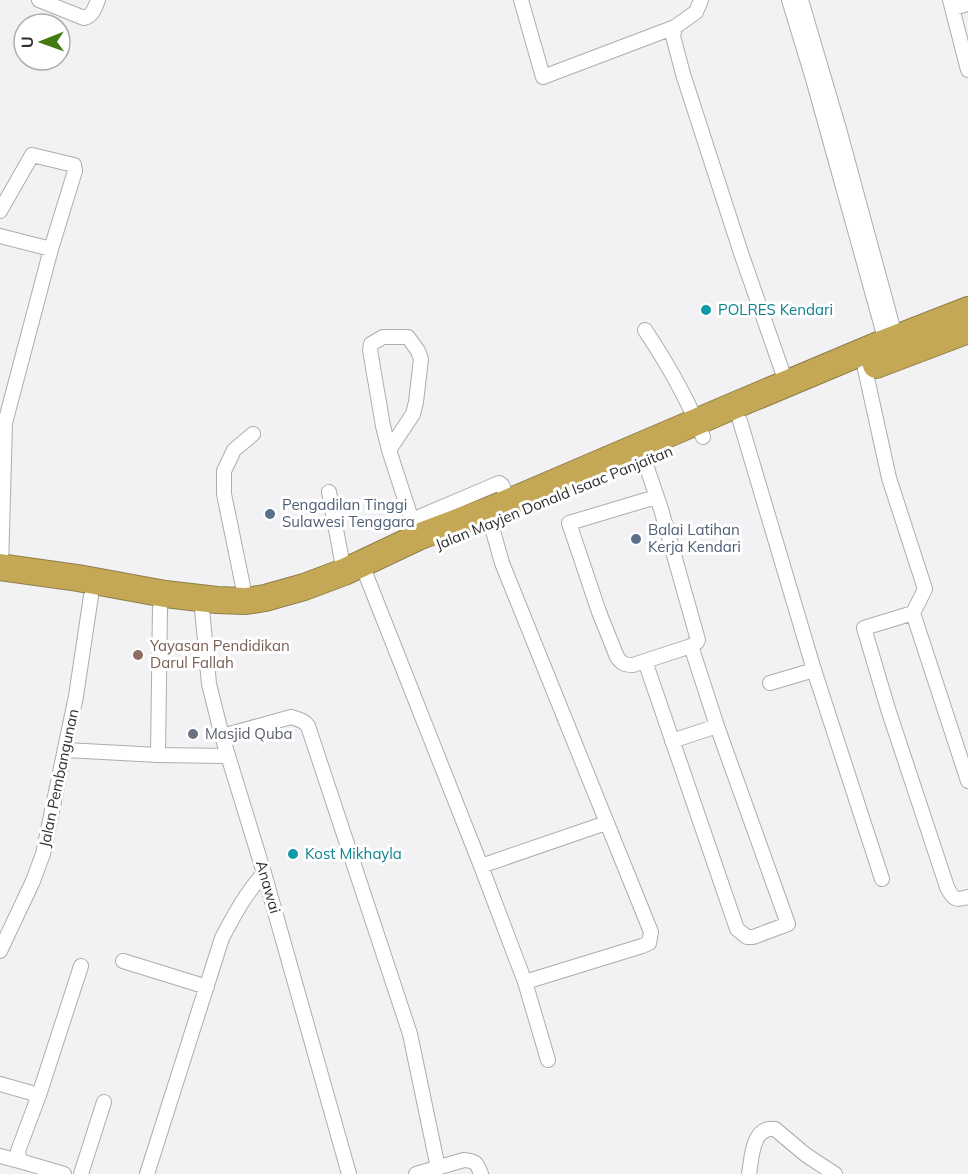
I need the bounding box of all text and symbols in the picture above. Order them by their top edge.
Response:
north arrow [12,12,72,72]
text: U [17,36,37,48]
place label: POLRES Kendari [718,300,833,319]
marker: POLRES Kendari [699,303,713,317]
street label: Jalan Mayjen Donald Isaac Panjaitan [432,441,675,554]
place label: Pengadilan Tinggi Sulawesi Tenggara [282,495,415,531]
marker: Pengadilan Tinggi Sulawesi Tenggara [263,507,277,521]
place label: Balai Latihan Kerja Kendari [648,520,741,556]
marker: Balai Latihan Kerja Kendari [629,532,643,546]
place label: Yayasan Pendidikan Darul Fallah [149,636,290,672]
marker: Yayasan Pendidikan Darul Fallah [131,648,145,662]
street label: Jalan Pembangunan [35,707,82,849]
place label: Masjid Quba [205,724,293,743]
marker: Masjid Quba [186,727,200,741]
place label: Kost Mikhayla [305,844,402,863]
marker: Kost Mikhayla [286,847,300,861]
street label: Anawai [252,858,285,916]

